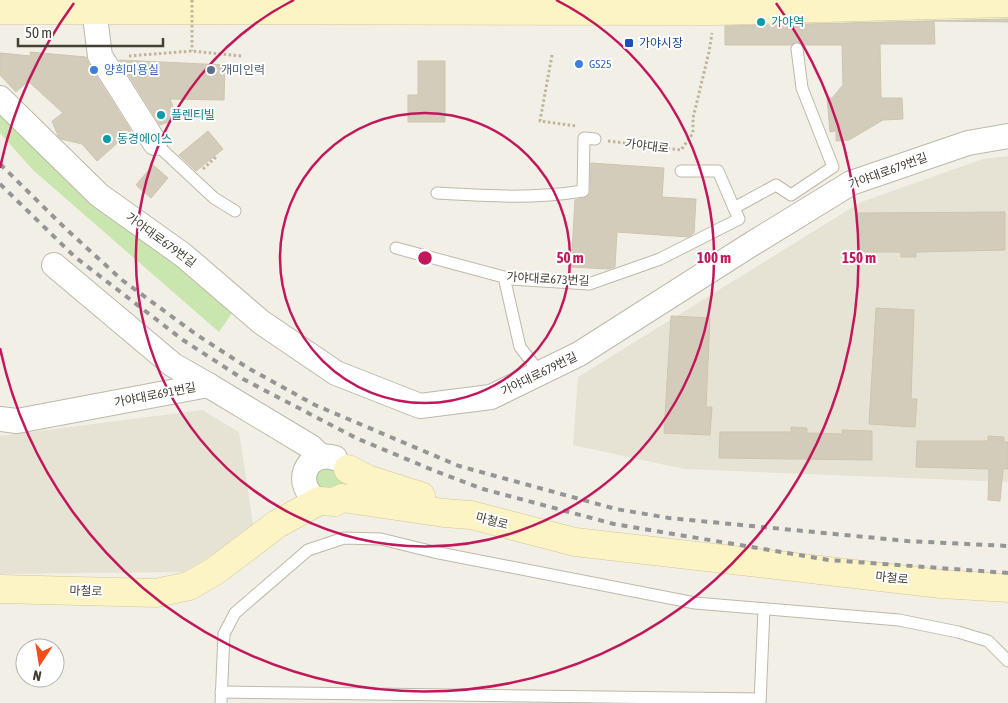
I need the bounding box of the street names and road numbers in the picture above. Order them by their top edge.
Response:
street label: 가야대로 [624,136,670,156]
street label: 가야대로679번길 [847,150,929,192]
street label: 가야대로679번길 [123,210,199,270]
street label: 가야대로673번길 [506,270,590,288]
street label: 가야대로679번길 [499,349,579,399]
street label: 가야대로691번길 [113,380,197,410]
street label: 마철로 [474,510,510,532]
street label: 마철로 [875,569,909,587]
street label: 마철로 [69,583,103,599]

